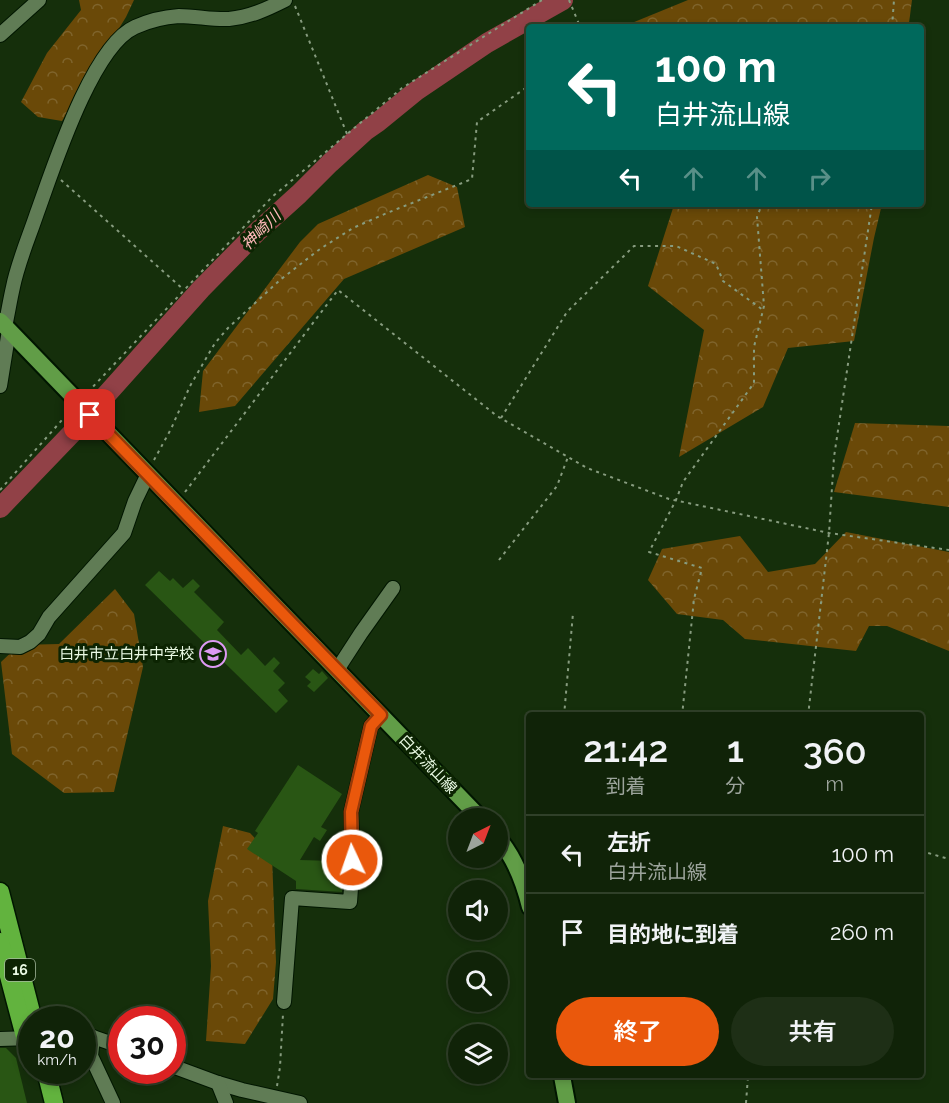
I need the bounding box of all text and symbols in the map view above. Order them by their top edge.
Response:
text: 100 m [655,43,777,92]
icon: left [556,48,634,126]
text: 白井流山線 [655,99,790,130]
icon: left [614,162,647,195]
icon: ahead [677,162,710,195]
icon: ahead [740,162,773,195]
icon: right [803,162,836,195]
water label: 神崎川 [237,205,286,254]
pin [64,389,115,440]
icon: arrive [73,398,106,431]
school or university icon: 白井市立白井中学校 [198,639,228,669]
place label: 白井市立白井中学校 [59,645,194,663]
text: 21:42 [583,728,668,770]
text: 1 [727,728,744,770]
text: 360 [803,730,867,772]
street label: 白井流山線 [395,731,461,797]
text: m [826,772,844,796]
text: 到着 [606,774,646,798]
text: 分 [726,774,746,798]
north arrow [448,808,508,868]
map controls [448,808,508,1084]
position arrow [320,828,384,892]
text: 左折 [607,829,651,855]
icon: left [556,838,589,871]
text: 100 m [832,841,894,867]
text: 白井流山線 [607,860,707,884]
button: sound [448,880,508,940]
icon: arrive [556,916,589,949]
text: 260 m [830,919,894,945]
text: 目的地に到着 [607,921,739,947]
button: search [448,952,508,1012]
road number: 16 [5,959,35,981]
button: 終了 [556,997,719,1066]
button: 共有 [731,997,894,1066]
speed limit sign: 30 [108,1006,186,1084]
text: 20 [39,1020,75,1055]
button: layers [448,1024,508,1084]
text: km/h [37,1051,77,1069]

